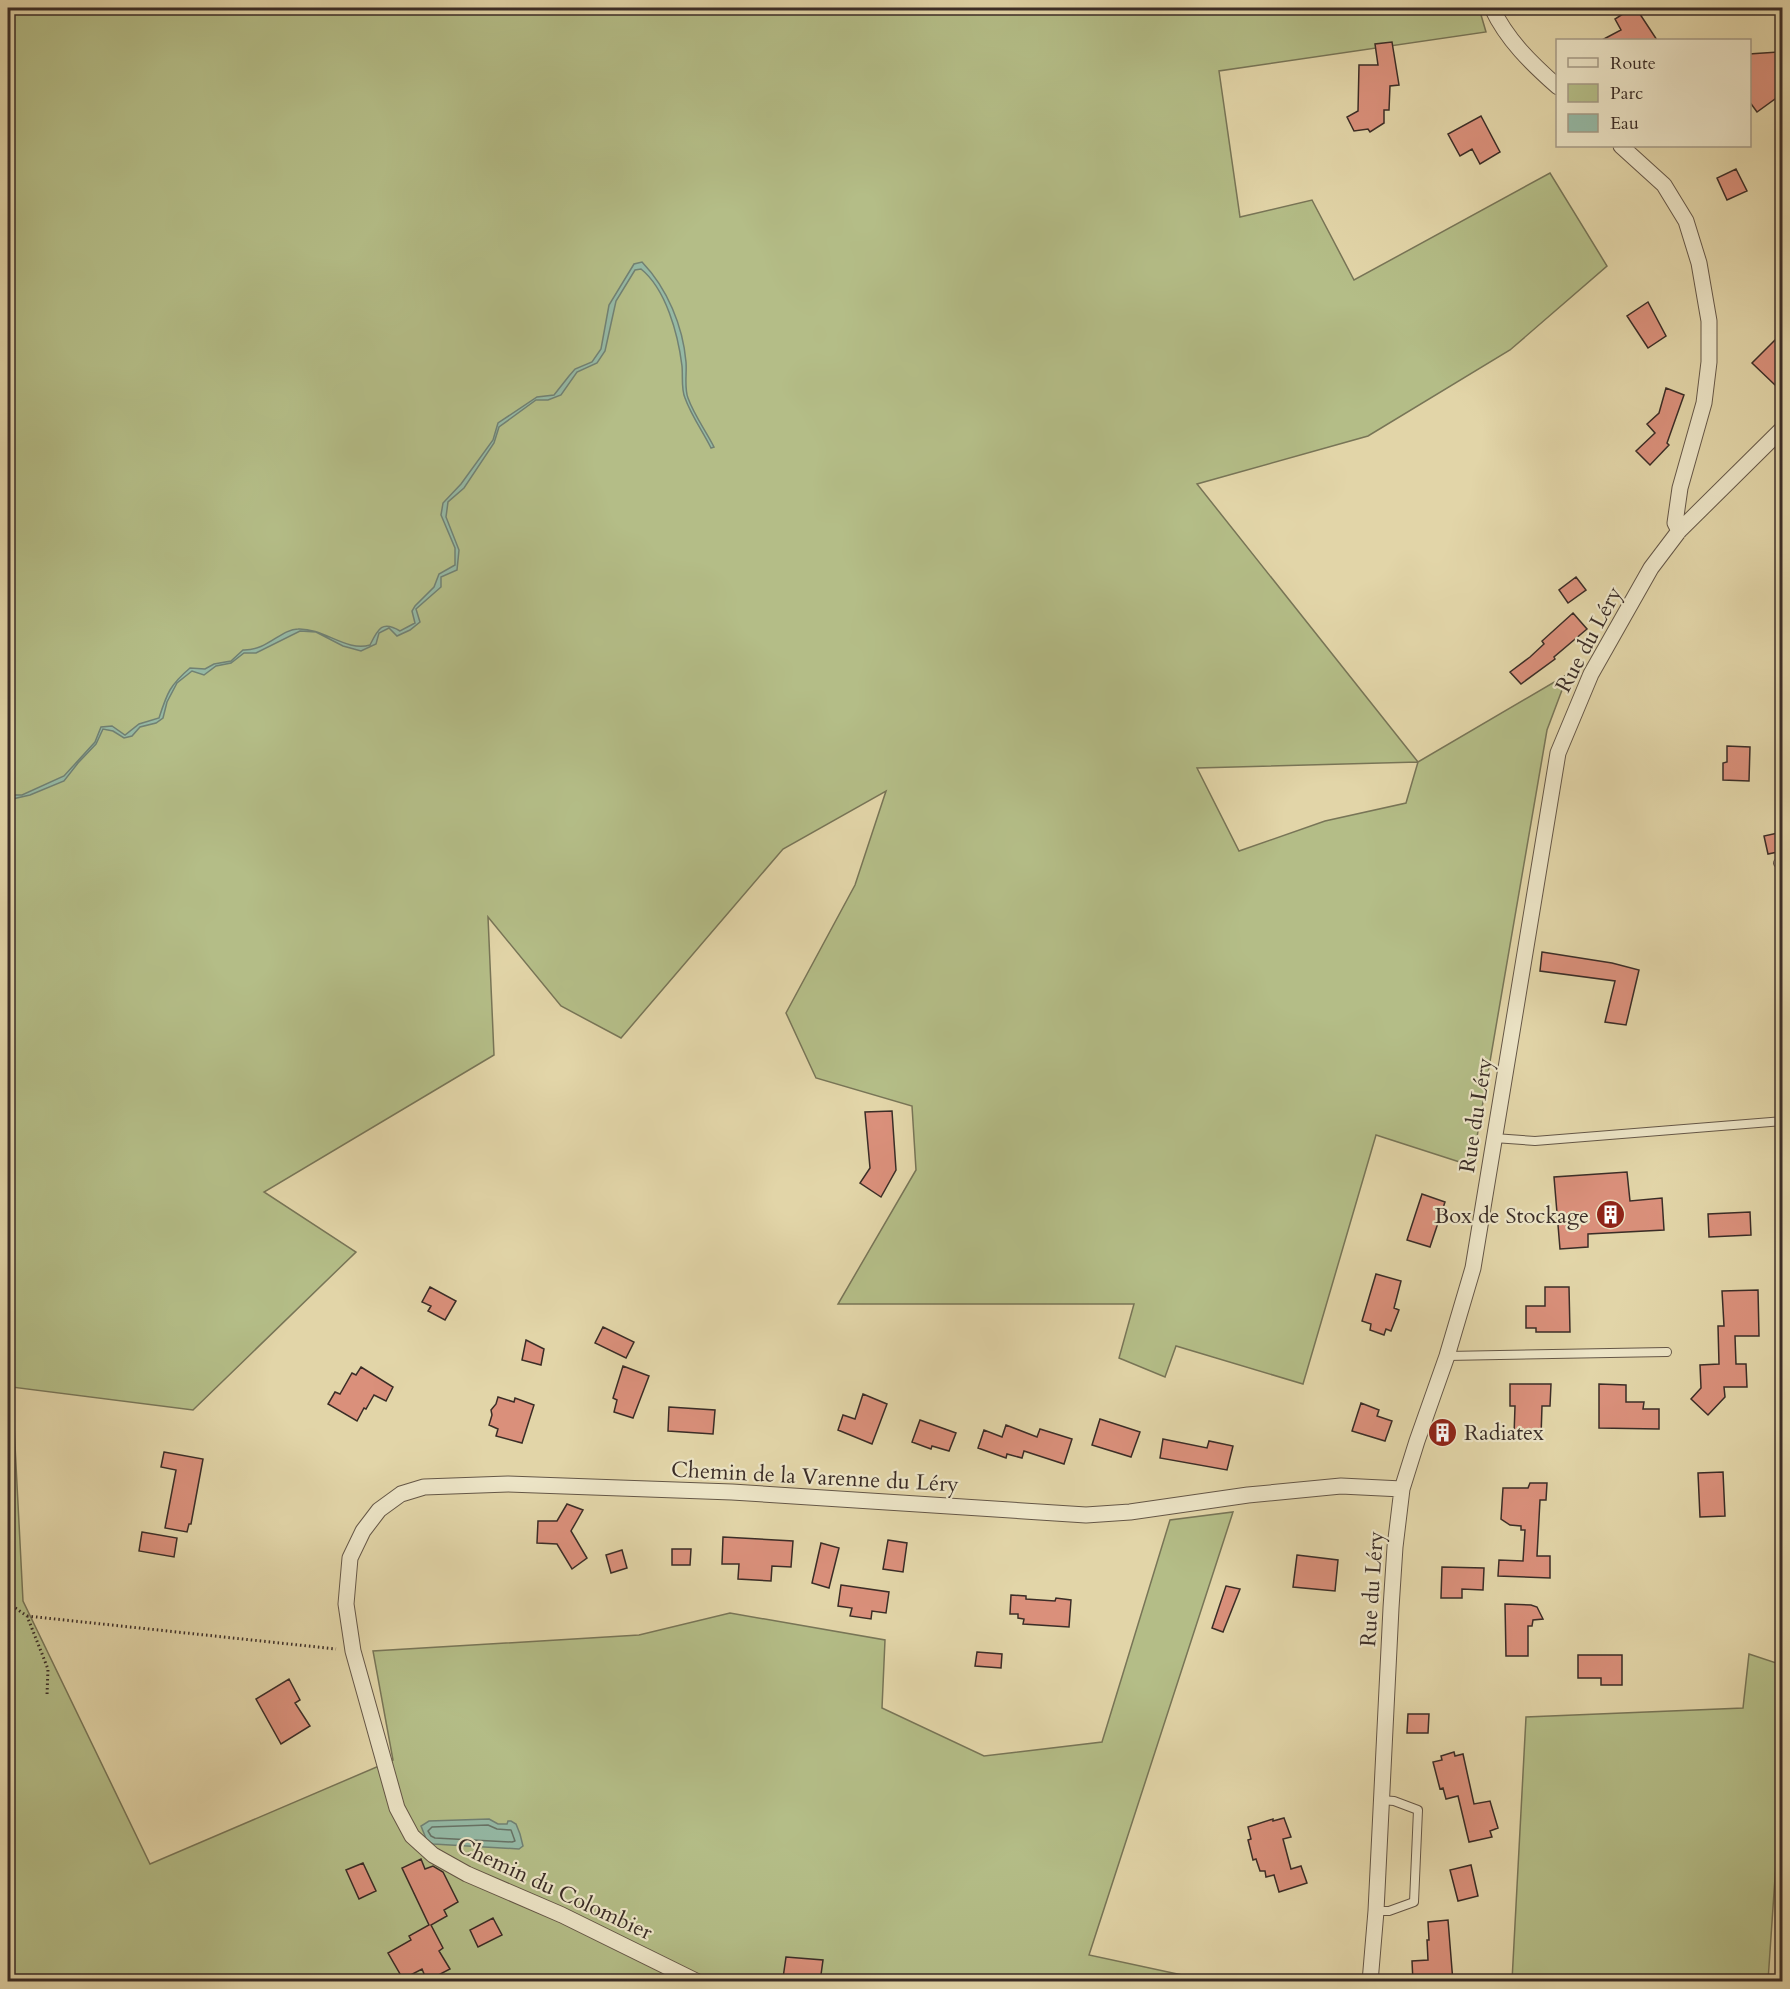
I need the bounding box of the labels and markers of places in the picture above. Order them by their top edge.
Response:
building icon: Box de Stockage [1594,1199,1626,1231]
place label: Box de Stockage [1434,1201,1589,1231]
building icon: Radiatex [1427,1416,1459,1448]
place label: Radiatex [1464,1418,1544,1448]

